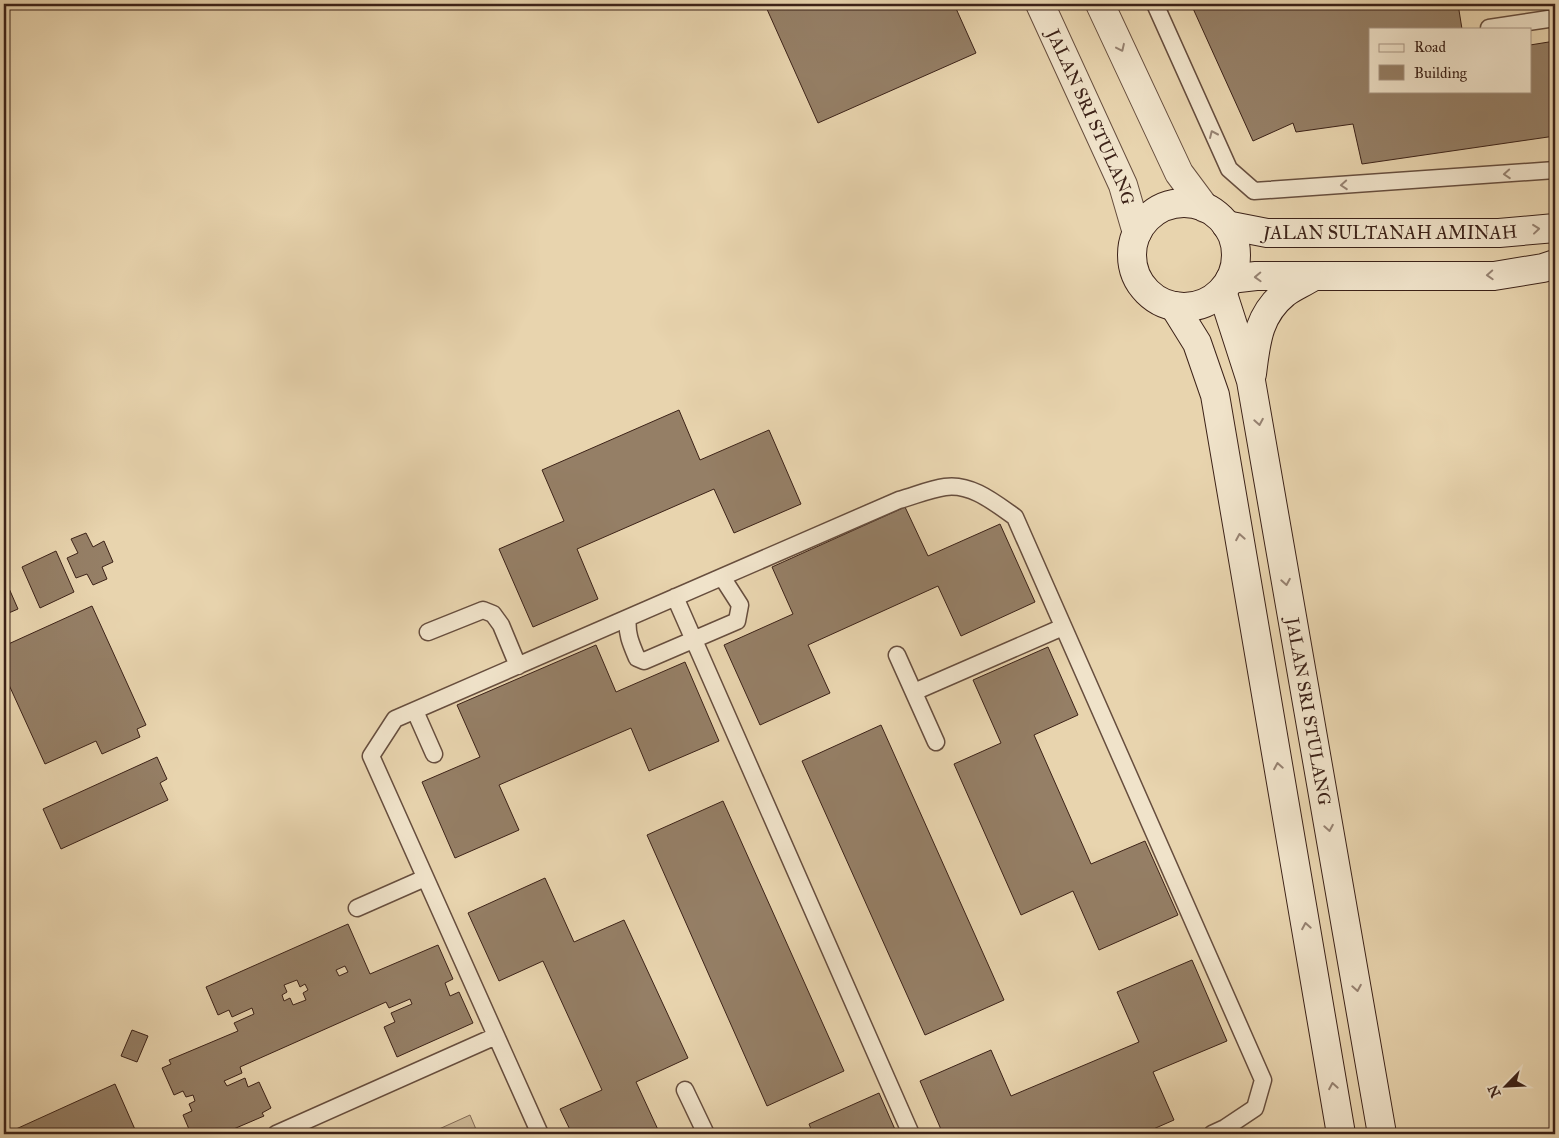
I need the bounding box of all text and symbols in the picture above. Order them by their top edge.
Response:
street label: JALAN SRI STULANG [1040,24,1139,207]
legend [1369,28,1532,92]
text: Road [1414,38,1446,56]
one-way arrow [1114,43,1125,52]
text: Building [1414,64,1468,82]
one-way arrow [1209,130,1219,139]
one-way arrow [1502,168,1510,179]
one-way arrow [1340,179,1348,190]
street label: JALAN SULTANAH AMINAH [1259,220,1518,246]
one-way arrow [1532,224,1540,235]
one-way arrow [1486,270,1494,281]
one-way arrow [1254,272,1262,282]
one-way arrow [1253,417,1263,426]
one-way arrow [1235,532,1245,541]
one-way arrow [1281,577,1291,586]
street label: JALAN SRI STULANG [1280,614,1336,807]
one-way arrow [1274,761,1284,770]
one-way arrow [1324,824,1334,833]
one-way arrow [1301,922,1311,930]
one-way arrow [1352,984,1362,993]
north arrow [1482,1060,1532,1110]
one-way arrow [1328,1082,1338,1091]
text: N [1484,1082,1505,1100]

